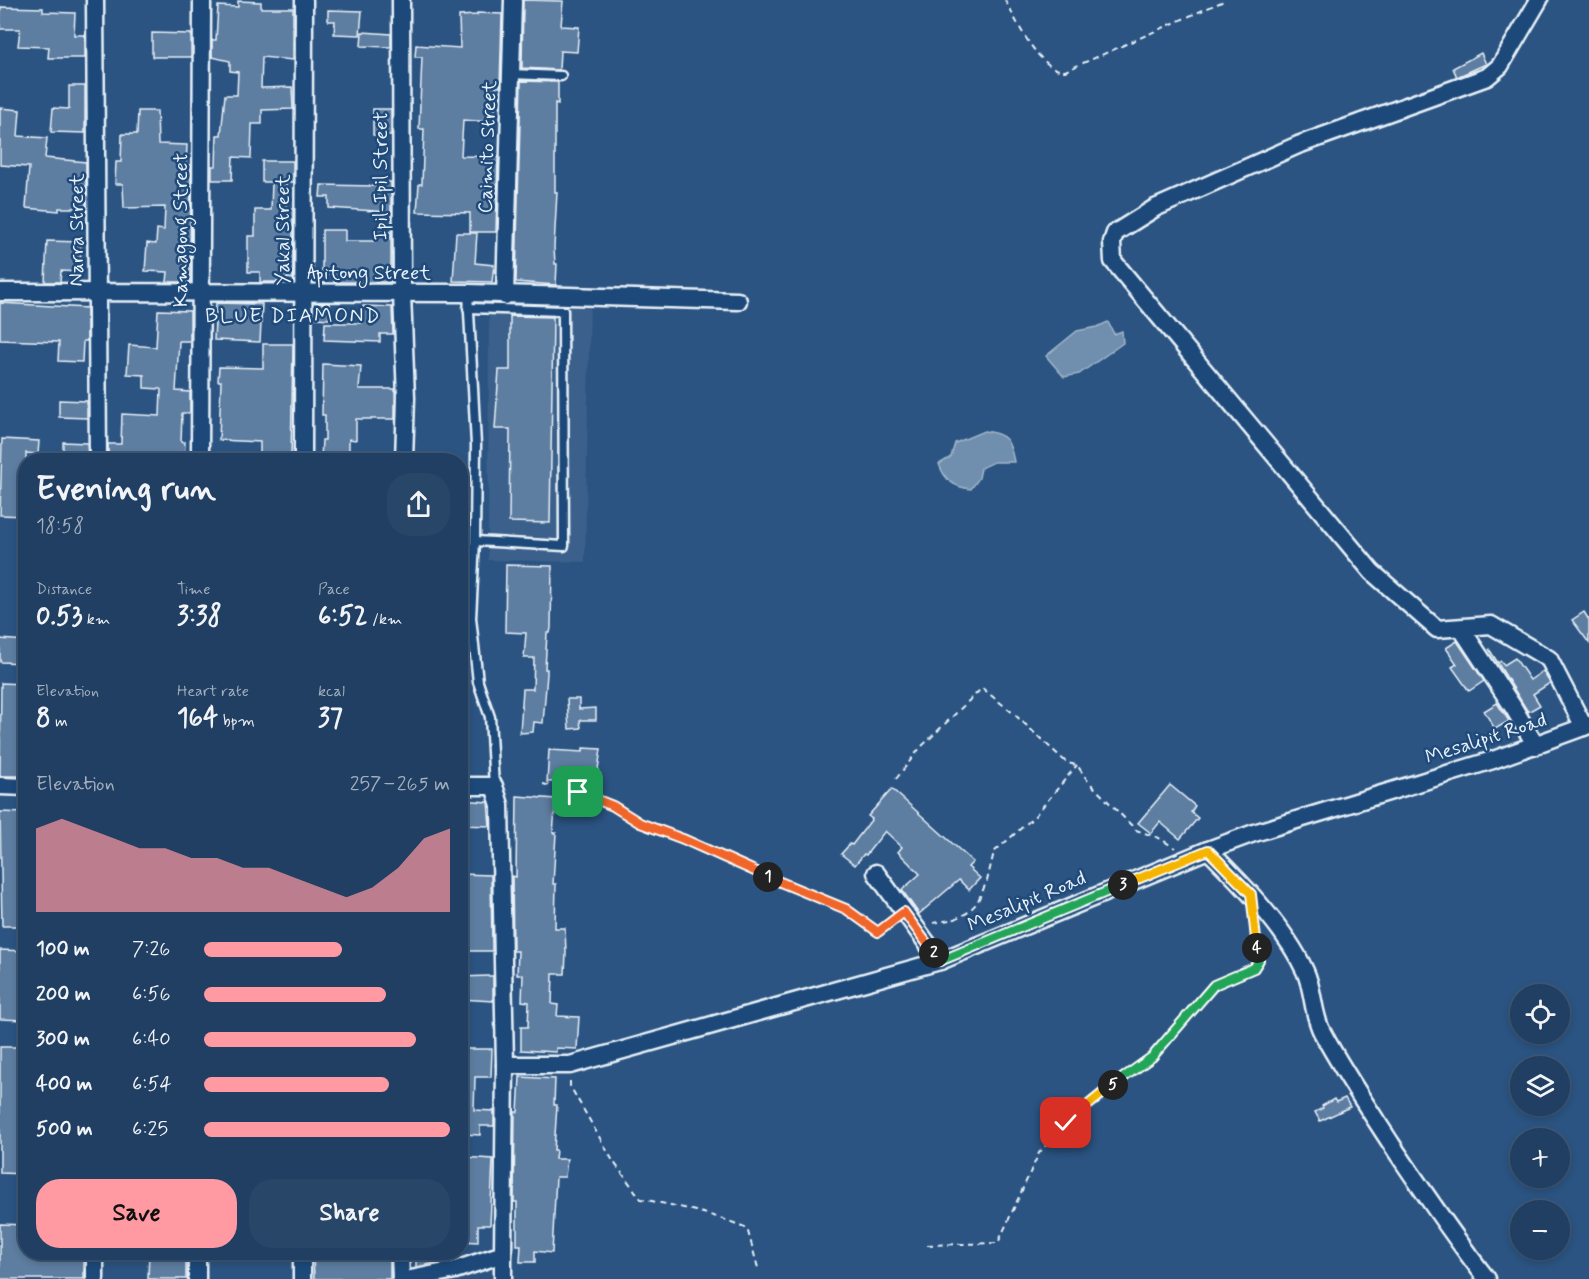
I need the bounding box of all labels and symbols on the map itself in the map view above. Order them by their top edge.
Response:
street label: Caimito Street [472,80,504,214]
street label: Ipil-Ipil Street [368,112,395,240]
street label: Kamagong Street [168,153,197,307]
street label: Narra Street [64,173,91,287]
street label: Yakal Street [270,174,297,285]
street label: Apitong Street [307,260,431,288]
district label: BLUE DIAMOND [205,302,381,330]
street label: Mesalipit Road [1422,707,1550,771]
pin [552,766,603,817]
pin: 1 [753,862,783,892]
street label: Mesalipit Road [964,865,1090,939]
pin: 3 [1108,870,1138,900]
pin: 4 [1242,933,1272,963]
pin: 2 [919,938,949,968]
pin: 5 [1098,1070,1128,1100]
pin [1040,1097,1091,1148]

